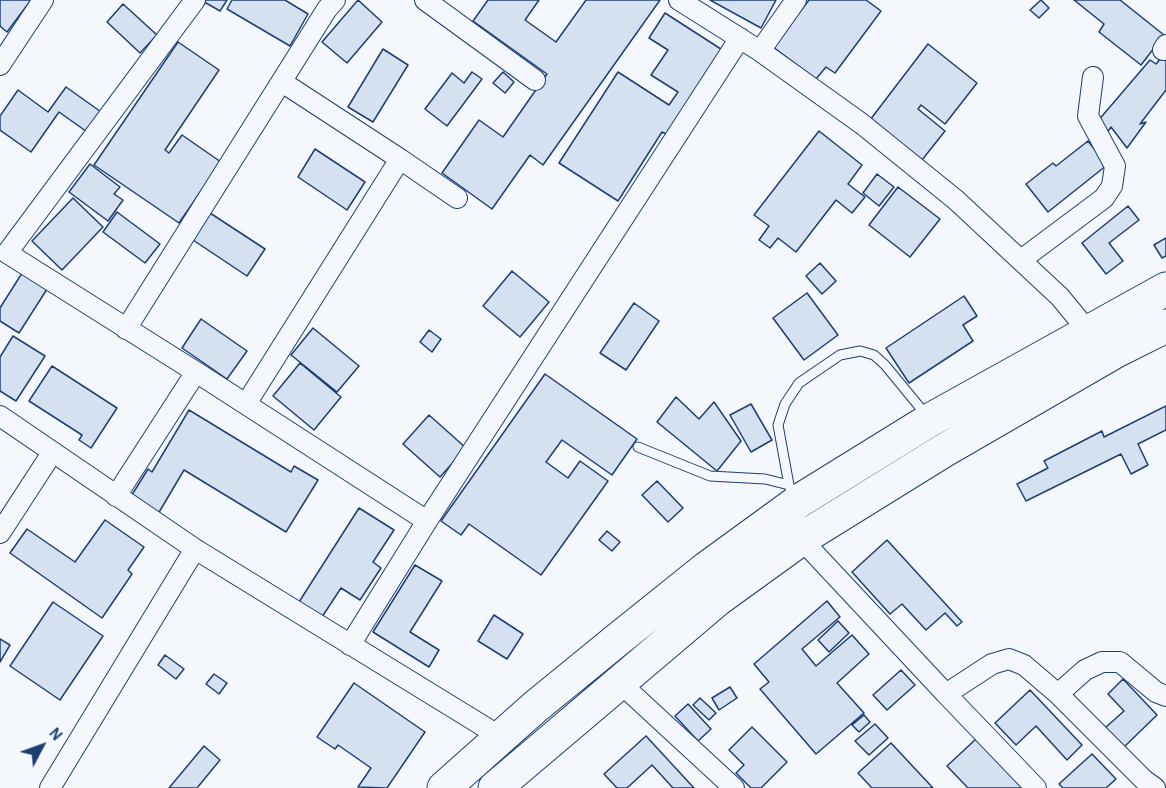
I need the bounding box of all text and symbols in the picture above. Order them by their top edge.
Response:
north arrow [12,716,72,776]
text: N [46,725,65,744]

